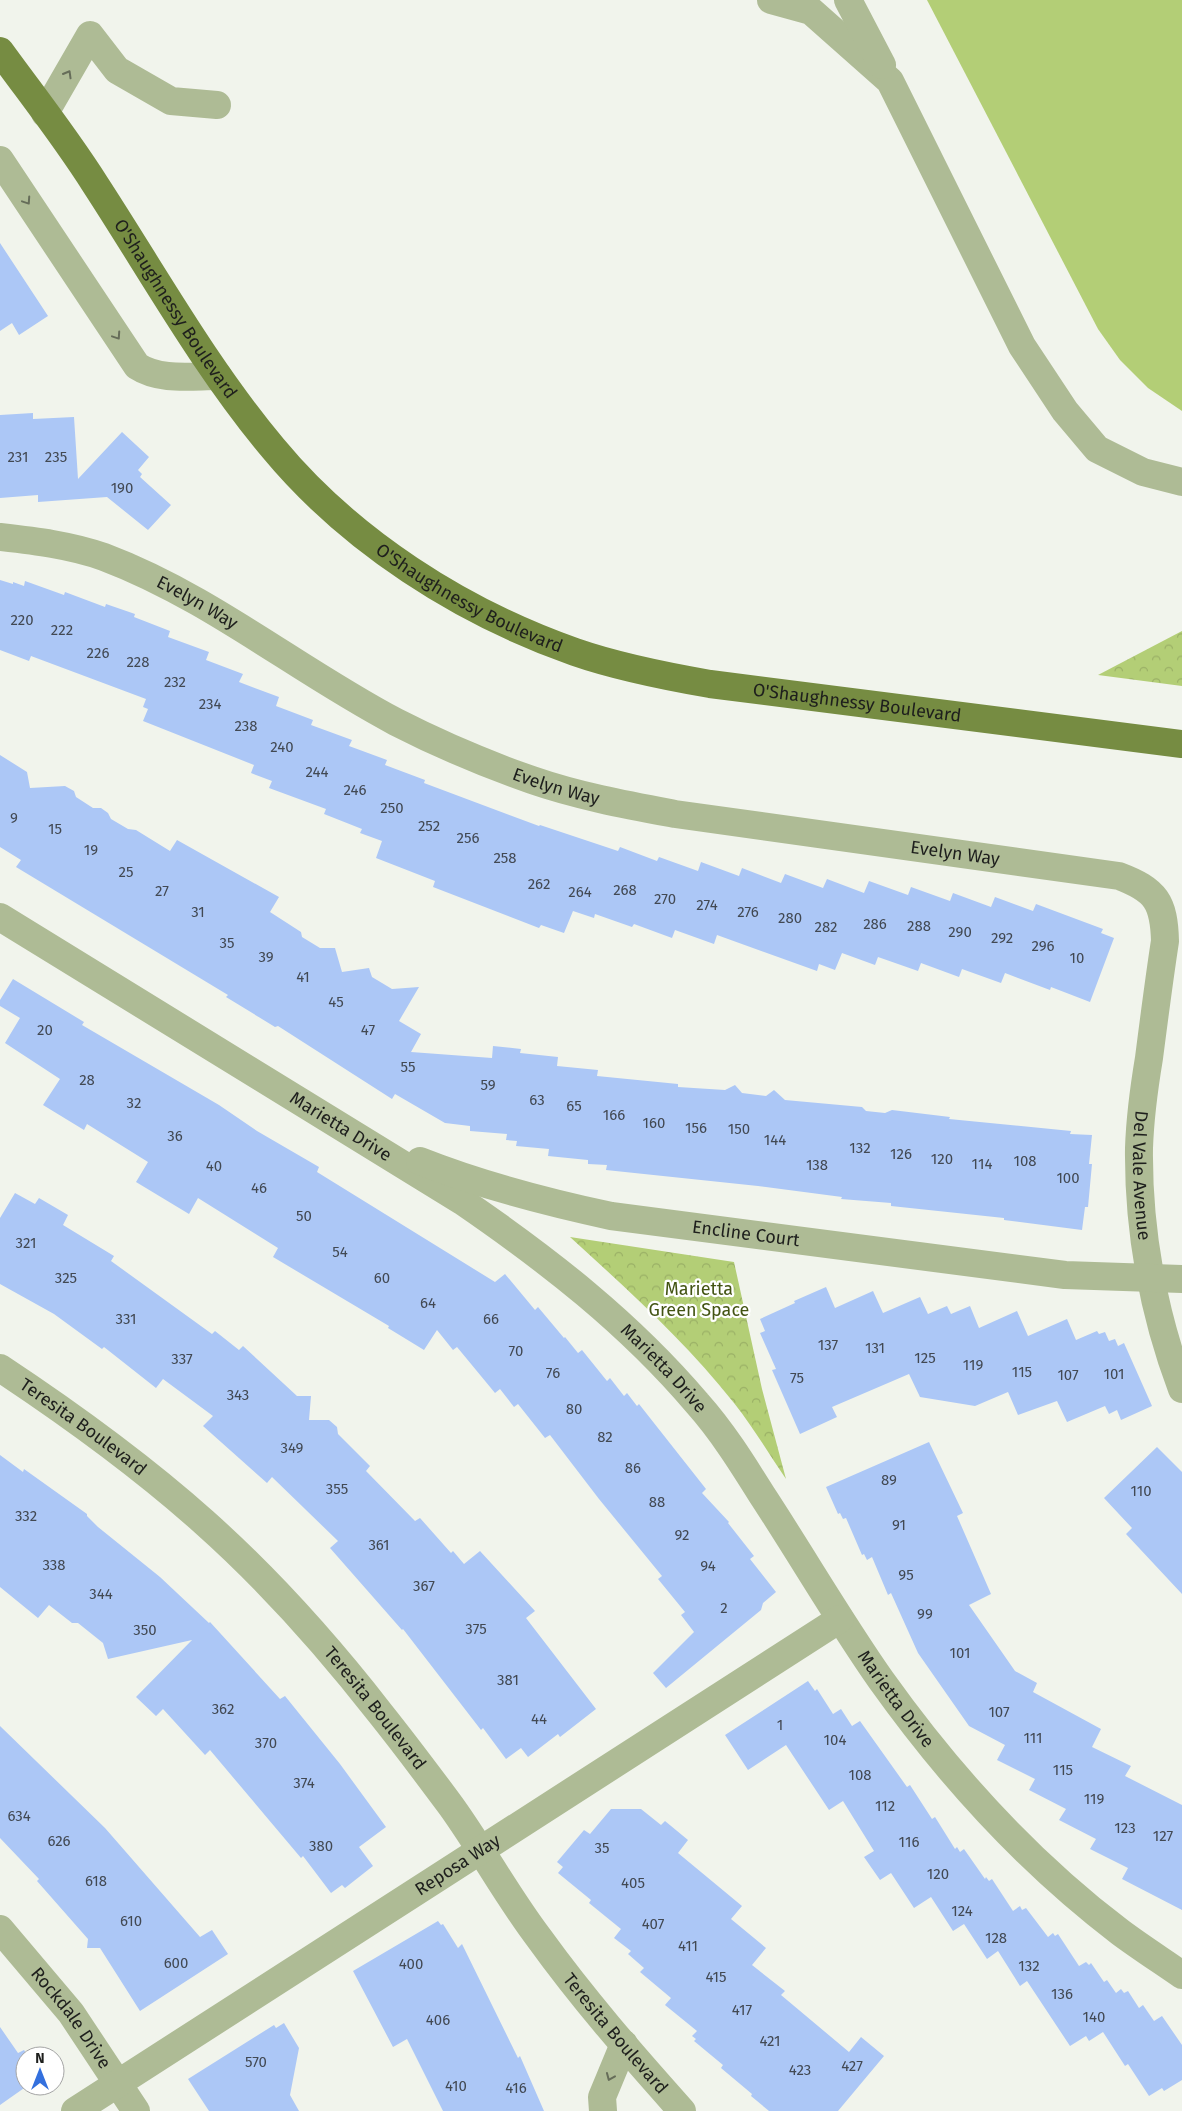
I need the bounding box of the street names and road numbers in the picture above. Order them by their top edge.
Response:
street label: O'Shaughnessy Boulevard [109,215,242,403]
street label: O'Shaughnessy Boulevard [372,538,566,658]
street label: Evelyn Way [153,571,242,634]
street label: O'Shaughnessy Boulevard [752,679,963,727]
street label: Evelyn Way [510,763,602,810]
street label: Evelyn Way [909,836,1001,870]
street label: Marietta Drive [286,1087,396,1166]
street label: Del Vale Avenue [1128,1110,1155,1242]
street label: Encline Court [691,1216,802,1251]
street label: Marietta Drive [616,1319,712,1417]
street label: Teresita Boulevard [16,1374,151,1480]
street label: Teresita Boulevard [319,1642,431,1774]
street label: Marietta Drive [853,1646,939,1752]
street label: Reposa Way [411,1829,505,1900]
street label: Rockdale Drive [26,1963,116,2073]
street label: Teresita Boulevard [558,1969,673,2099]

